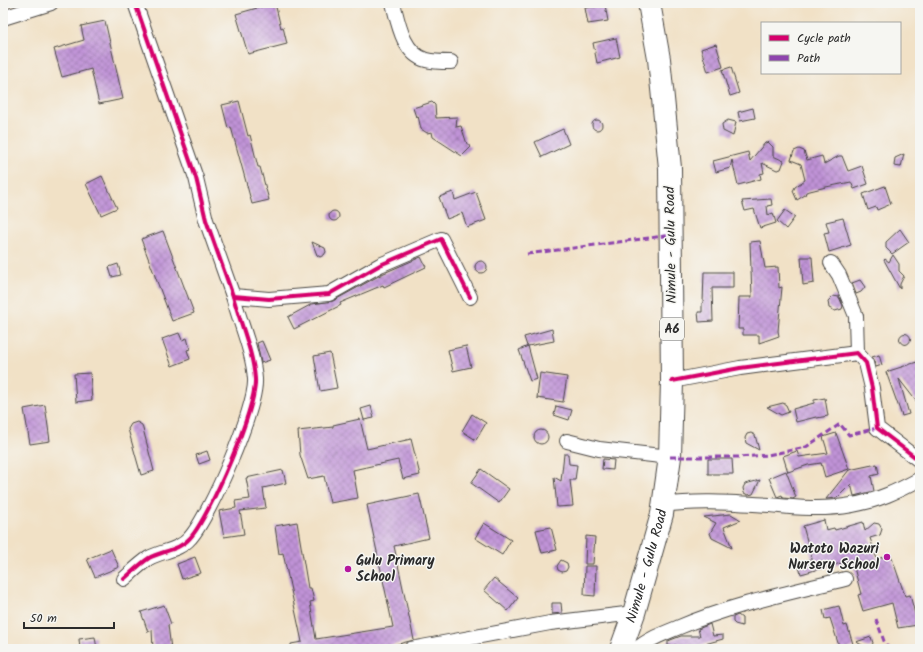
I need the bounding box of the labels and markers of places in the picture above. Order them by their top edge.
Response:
place label: Watoto Wazuri Nursery School [788,538,879,576]
place label: Gulu Primary School [356,550,435,588]
marker: Watoto Wazuri Nursery School [882,552,892,562]
marker: Gulu Primary School [343,564,353,574]

